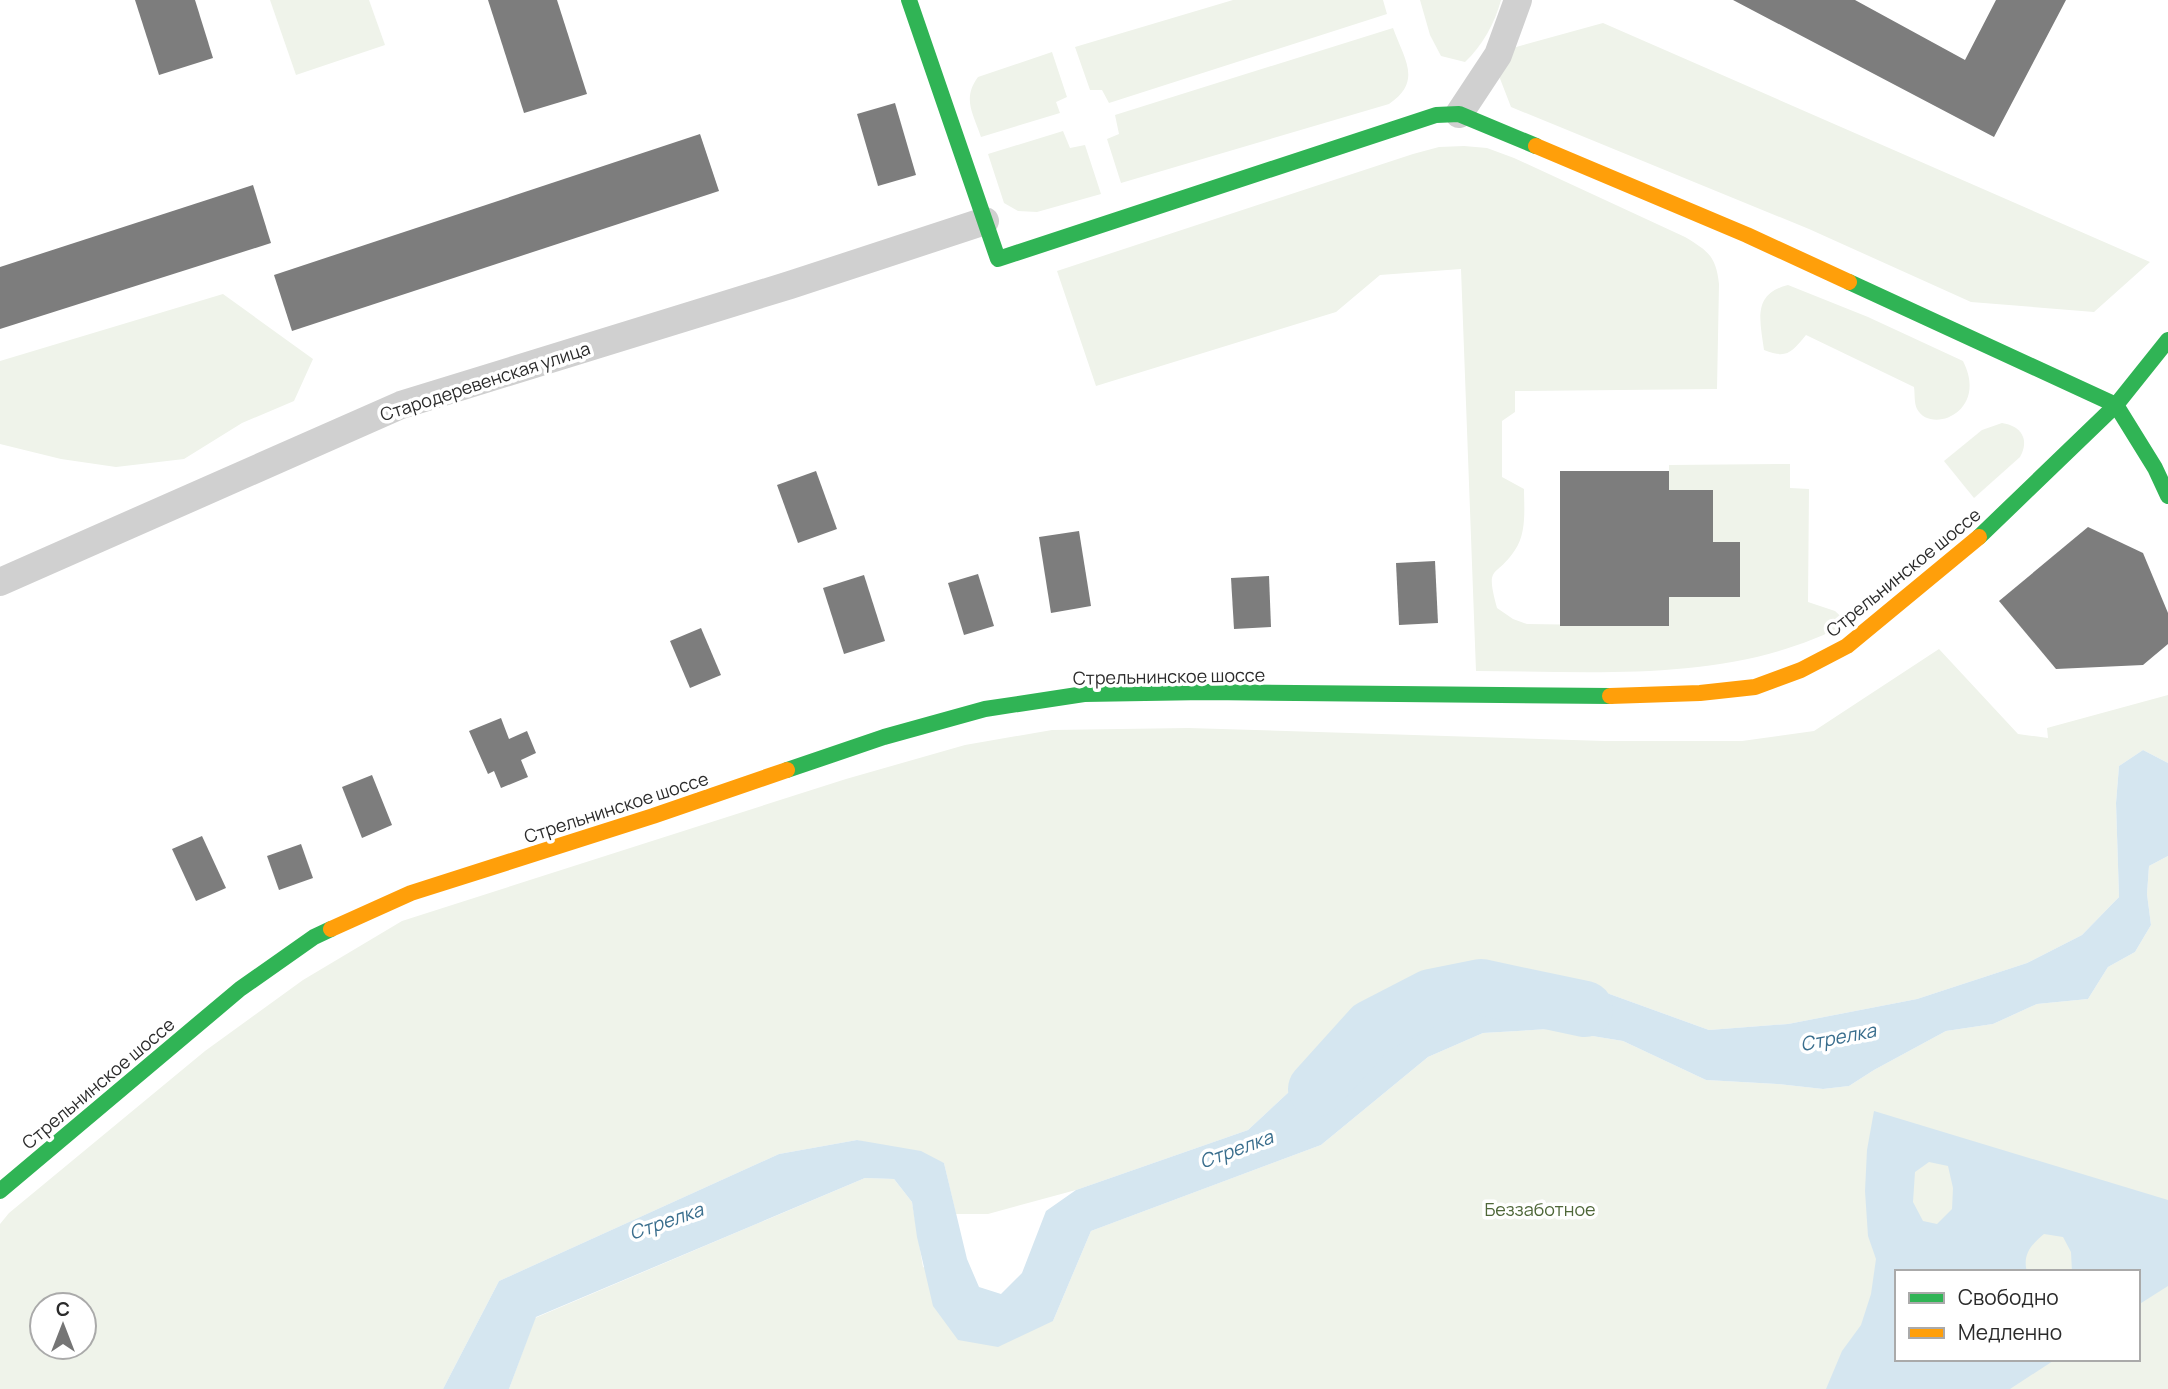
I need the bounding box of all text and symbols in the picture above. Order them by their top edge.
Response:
street label: Стародеревенская улица [377,336,593,426]
street label: Стрельнинское шоссе [1821,502,1985,642]
street label: Стрельнинское шоссе [1073,662,1265,690]
street label: Стрельнинское шоссе [521,766,711,848]
street label: Стрельнинское шоссе [17,1012,179,1154]
water label: Стрелка [1798,1017,1879,1057]
water label: Стрелка [1196,1123,1278,1174]
water label: Стрелка [626,1196,708,1246]
park label: Беззаботное [1484,1197,1596,1221]
legend [1895,1270,2140,1361]
text: Свободно [1958,1283,2059,1311]
north arrow [28,1291,98,1361]
text: С [56,1296,70,1322]
text: Медленно [1958,1318,2062,1346]

